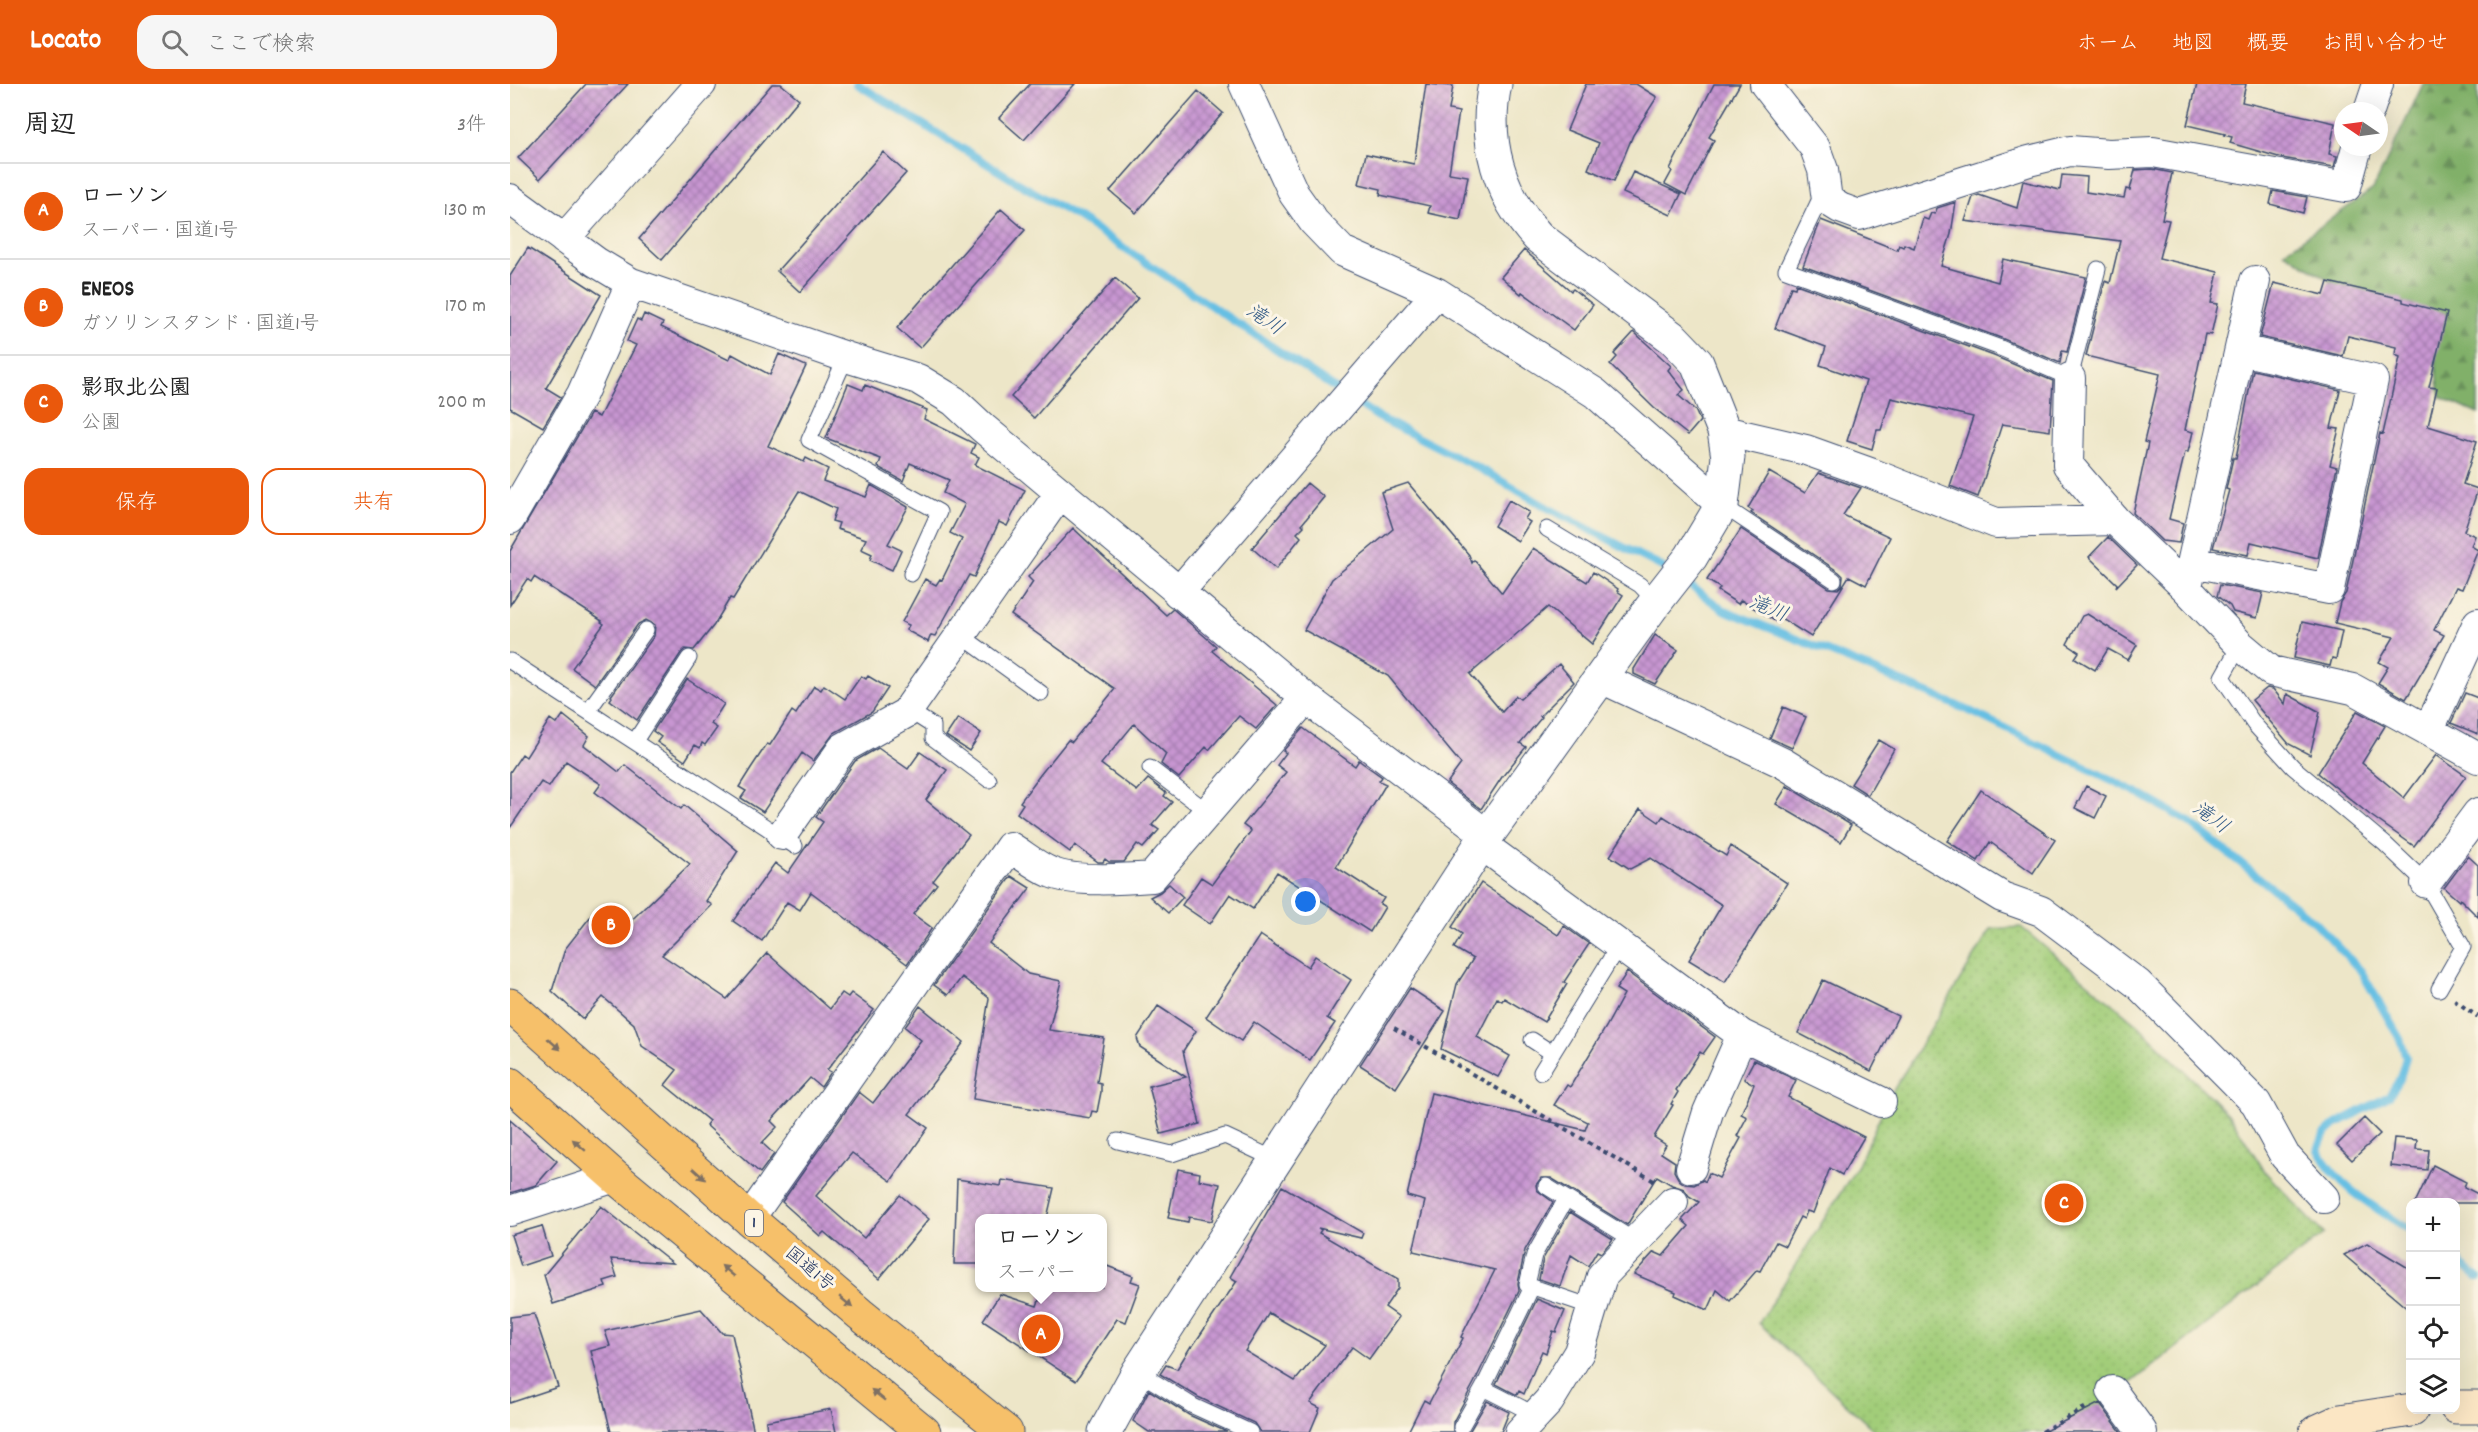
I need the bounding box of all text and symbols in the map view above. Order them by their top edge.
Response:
search box [137,15,557,69]
text: Locato [30,22,101,62]
icon: search [158,26,191,59]
text: ここで検索 [206,30,316,61]
text: ホーム [2077,30,2139,60]
text: 地図 [2172,30,2214,60]
text: 概要 [2247,30,2289,60]
text: お問い合わせ [2322,30,2448,60]
north arrow [2334,102,2388,156]
text: 周辺 [24,108,76,145]
text: 3件 [457,112,486,140]
text: ローソン [81,182,169,213]
text: A [38,197,49,225]
text: 130 m [444,197,486,225]
text: スーパー · 国道1号 [81,218,238,246]
text: ENEOS [81,275,134,306]
text: B [39,293,48,321]
text: 170 m [445,293,486,321]
water label: 滝川 [1240,298,1288,344]
text: ガソリンスタンド · 国道1号 [81,311,320,339]
text: 影取北公園 [81,374,191,405]
text: C [39,389,48,417]
text: 200 m [437,389,486,417]
text: 公園 [81,410,121,438]
button: 保存 [24,468,249,535]
button: 共有 [261,468,486,535]
water label: 滝川 [1744,590,1792,630]
water label: 滝川 [2186,796,2234,842]
your location [1291,887,1320,916]
pin: B [592,902,630,948]
one-way arrow [546,1037,561,1050]
one-way arrow [572,1139,587,1152]
one-way arrow [691,1167,706,1180]
pin: C [2044,1180,2084,1226]
map controls [2406,1198,2460,1414]
button: + [2406,1198,2460,1252]
road number: 1 [745,1210,763,1236]
popup [975,1214,1107,1292]
text: ローソン [997,1224,1085,1255]
street label: 国道1号 [779,1242,839,1298]
button: − [2406,1252,2460,1306]
text: スーパー [997,1260,1076,1288]
one-way arrow [721,1265,736,1278]
one-way arrow [838,1295,853,1308]
button: locate [2406,1306,2460,1360]
pin: A [1022,1312,1060,1356]
button: layers [2406,1360,2460,1414]
one-way arrow [871,1389,886,1402]

